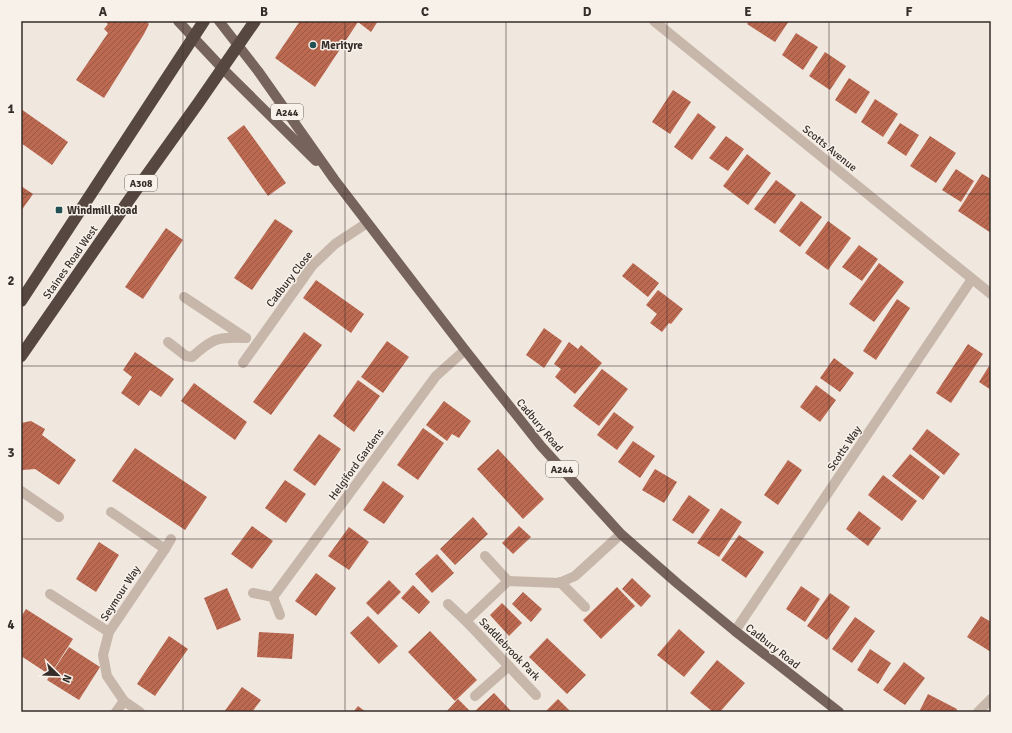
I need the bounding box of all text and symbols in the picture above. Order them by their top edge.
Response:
text: A [99,4,108,20]
text: B [260,4,268,20]
text: C [421,4,429,20]
text: D [583,4,592,20]
text: E [744,4,752,20]
text: F [906,4,913,20]
place label: Merityre [321,39,363,52]
marker: Merityre [308,40,318,50]
text: 1 [7,101,15,117]
road number: A244 [271,104,303,120]
street label: Scotts Avenue [800,123,860,174]
road number: A308 [125,175,157,191]
place label: Windmill Road [67,204,137,217]
marker: Windmill Road [54,205,64,215]
street label: Staines Road West [40,223,101,301]
street label: Cadbury Close [264,249,315,310]
text: 2 [7,273,15,289]
street label: Cadbury Road [514,396,566,455]
street label: Scotts Way [825,423,865,473]
street label: Helgiford Gardens [326,426,387,503]
text: 3 [7,445,15,461]
road number: A244 [546,461,578,477]
street label: Seymour Way [98,563,144,623]
street label: Saddlebrook Park [476,615,543,684]
text: 4 [7,617,15,633]
street label: Cadbury Road [743,621,803,672]
north arrow [38,655,78,695]
text: N [59,673,74,685]

